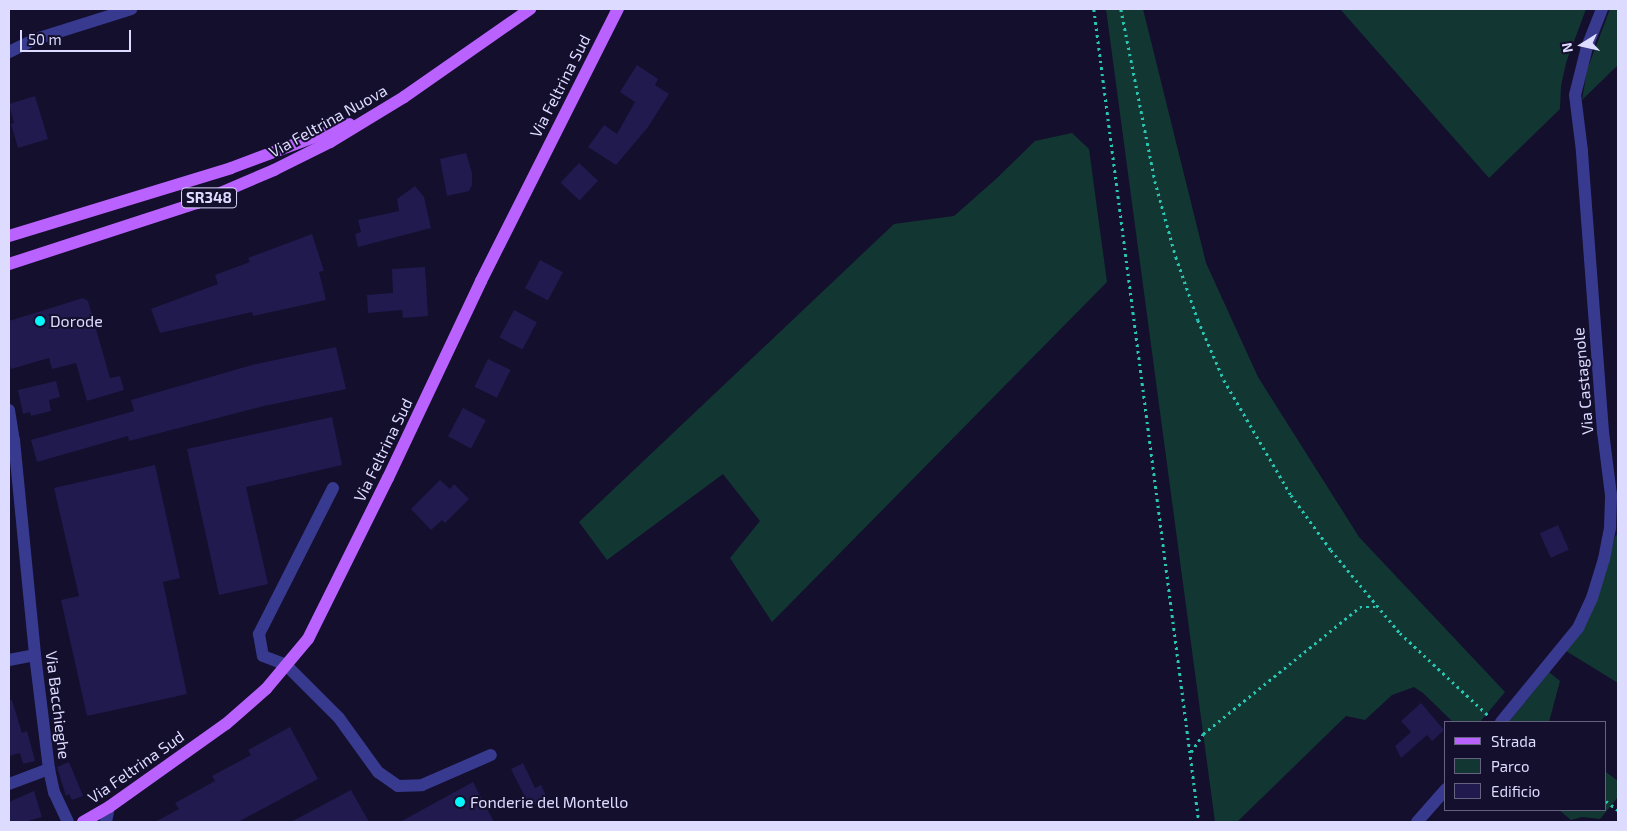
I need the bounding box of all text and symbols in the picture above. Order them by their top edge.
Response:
scale bar [22,20,134,52]
north arrow [1557,20,1607,70]
text: 50 m [28,30,62,48]
street label: Via Feltrina Sud [526,31,594,141]
text: N [1557,41,1576,54]
street label: Via Feltrina Nuova [265,81,391,161]
road number: SR348 [180,186,238,210]
place label: Dorode [50,311,103,331]
marker: Dorode [34,315,46,327]
street label: Via Castagnole [1569,327,1597,435]
street label: Via Feltrina Sud [350,395,416,505]
street label: Via Bacchieghe [42,650,74,760]
legend [1444,721,1607,811]
street label: Via Feltrina Sud [84,727,188,807]
text: Strada [1491,732,1536,750]
text: Parco [1491,757,1530,775]
text: Edificio [1491,782,1540,800]
place label: Fonderie del Montello [470,792,629,812]
marker: Fonderie del Montello [454,796,466,808]

